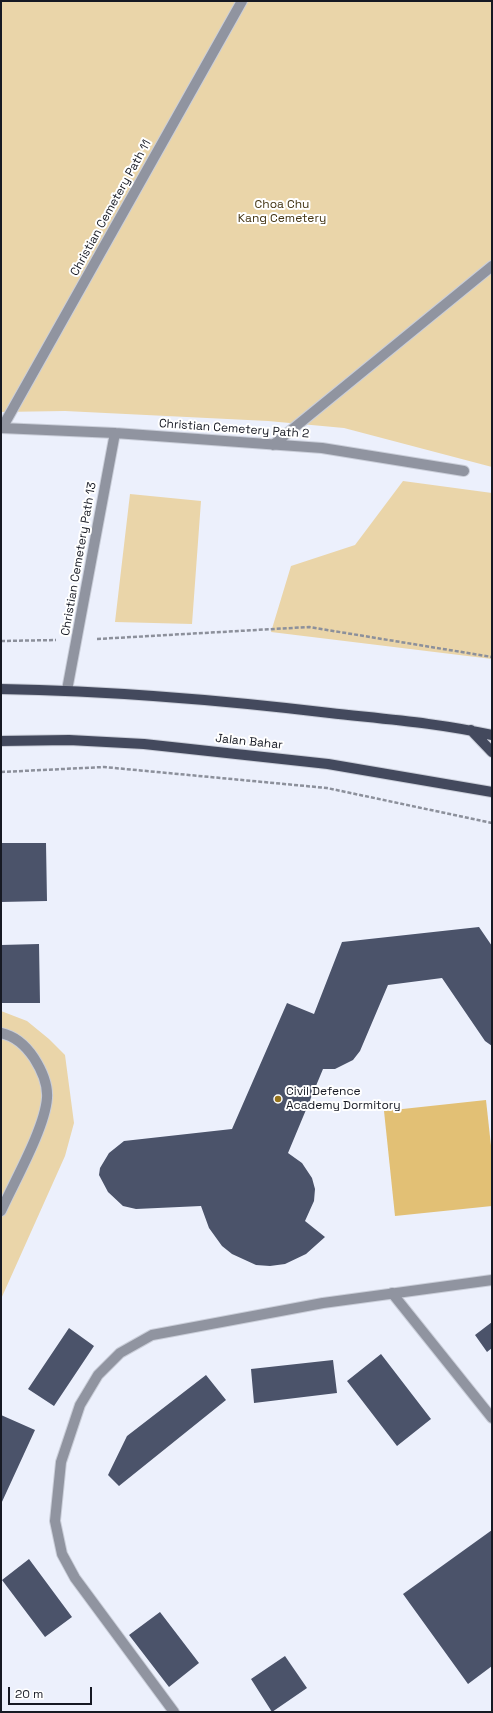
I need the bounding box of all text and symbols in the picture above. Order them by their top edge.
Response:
street label: Christian Cemetery Path 11 [68,137,154,279]
park label: Choa Chu Kang Cemetery [238,198,326,226]
street label: Christian Cemetery Path 2 [158,417,310,441]
street label: Christian Cemetery Path 13 [58,481,100,637]
street label: Jalan Bahar [215,731,283,753]
place label: Civil Defence Academy Dormitory [286,1085,401,1113]
marker: Civil Defence Academy Dormitory [273,1094,283,1104]
scale bar [10,1679,94,1705]
text: 20 m [15,1686,43,1702]

